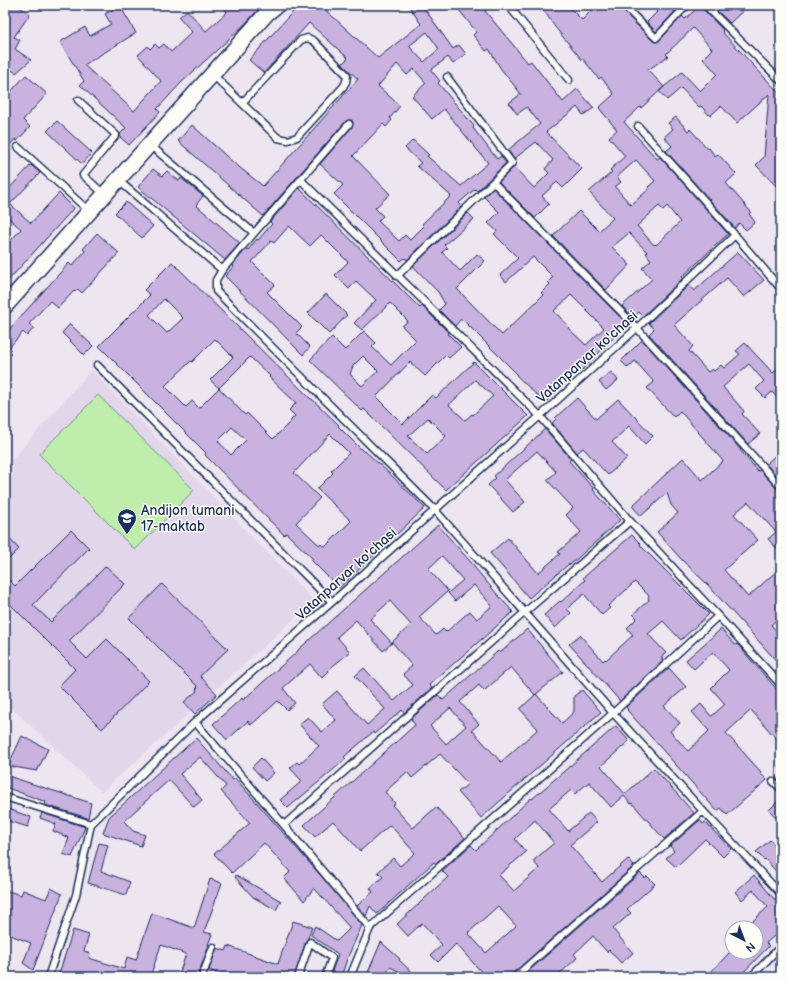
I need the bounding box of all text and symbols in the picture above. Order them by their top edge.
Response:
street label: Vatanparvar ko'chasi [533,307,641,407]
place label: Andijon tumani 17-maktab [141,502,234,535]
school or university icon: Andijon tumani 17-maktab [116,507,138,535]
street label: Vatanparvar ko'chasi [292,524,400,624]
north arrow [724,920,764,960]
text: N [743,939,758,955]

